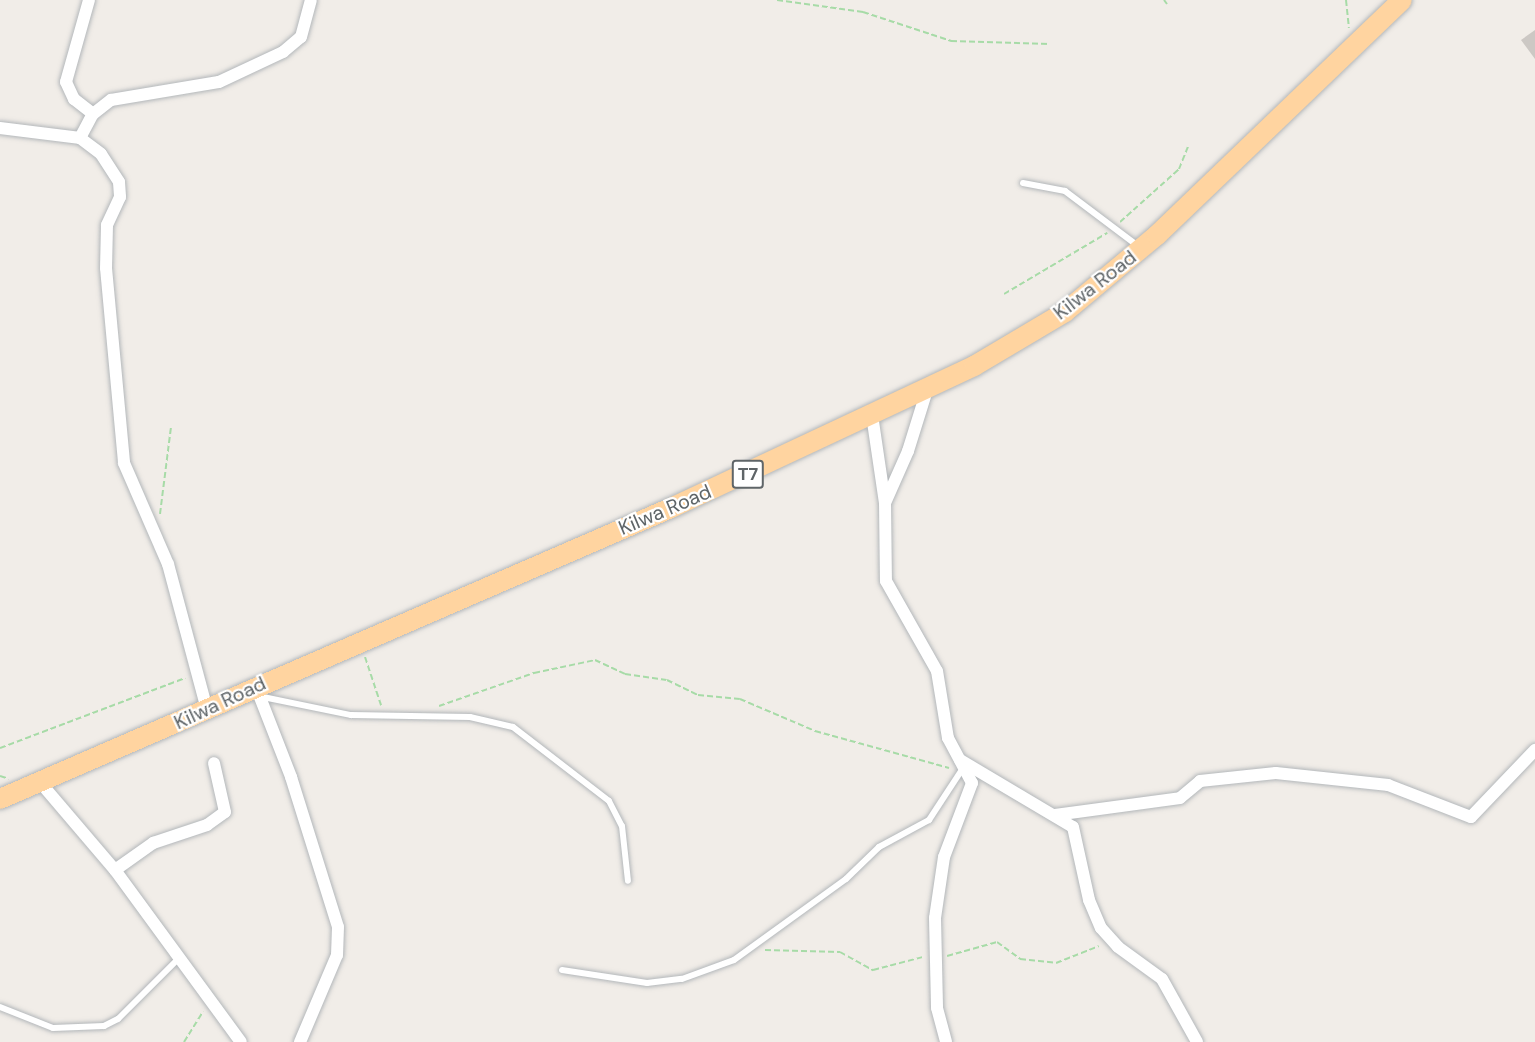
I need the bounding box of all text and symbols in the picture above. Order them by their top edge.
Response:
street label: Kilwa Road [1049,245,1141,325]
road number: T7 [732,459,764,489]
street label: Kilwa Road [615,480,715,540]
street label: Kilwa Road [170,671,270,735]

